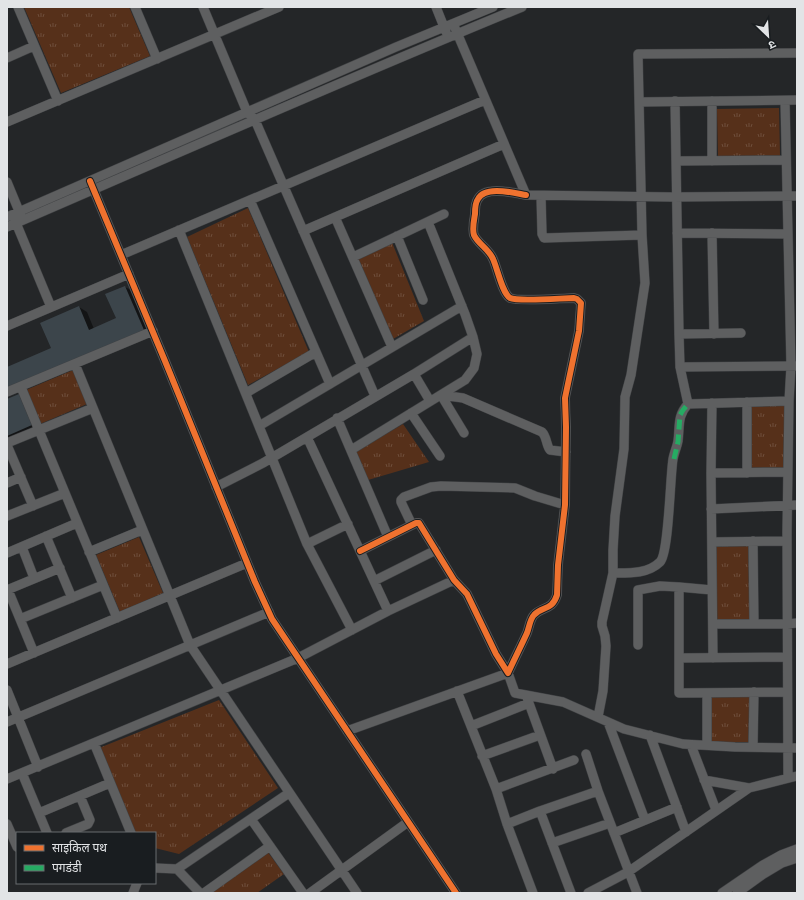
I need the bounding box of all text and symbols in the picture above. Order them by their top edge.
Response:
north arrow [748,16,788,56]
text: उ [765,36,778,52]
legend [16,832,156,884]
text: साइकिल पथ [52,840,107,857]
text: पगडंडी [52,860,82,877]

